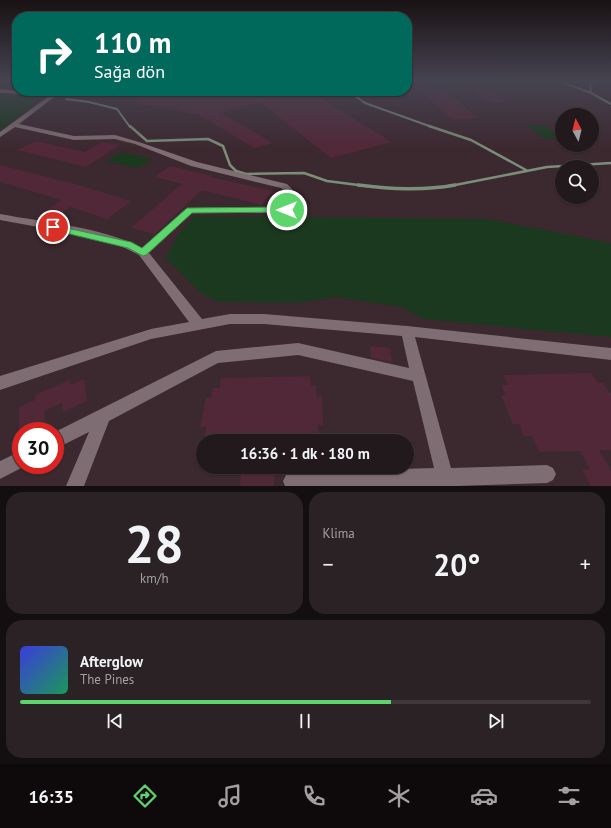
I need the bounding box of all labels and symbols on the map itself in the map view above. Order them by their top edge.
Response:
north arrow [555,108,599,152]
position arrow [266,189,308,231]
pin [36,210,70,244]
speed limit sign: 30 [12,422,64,474]

